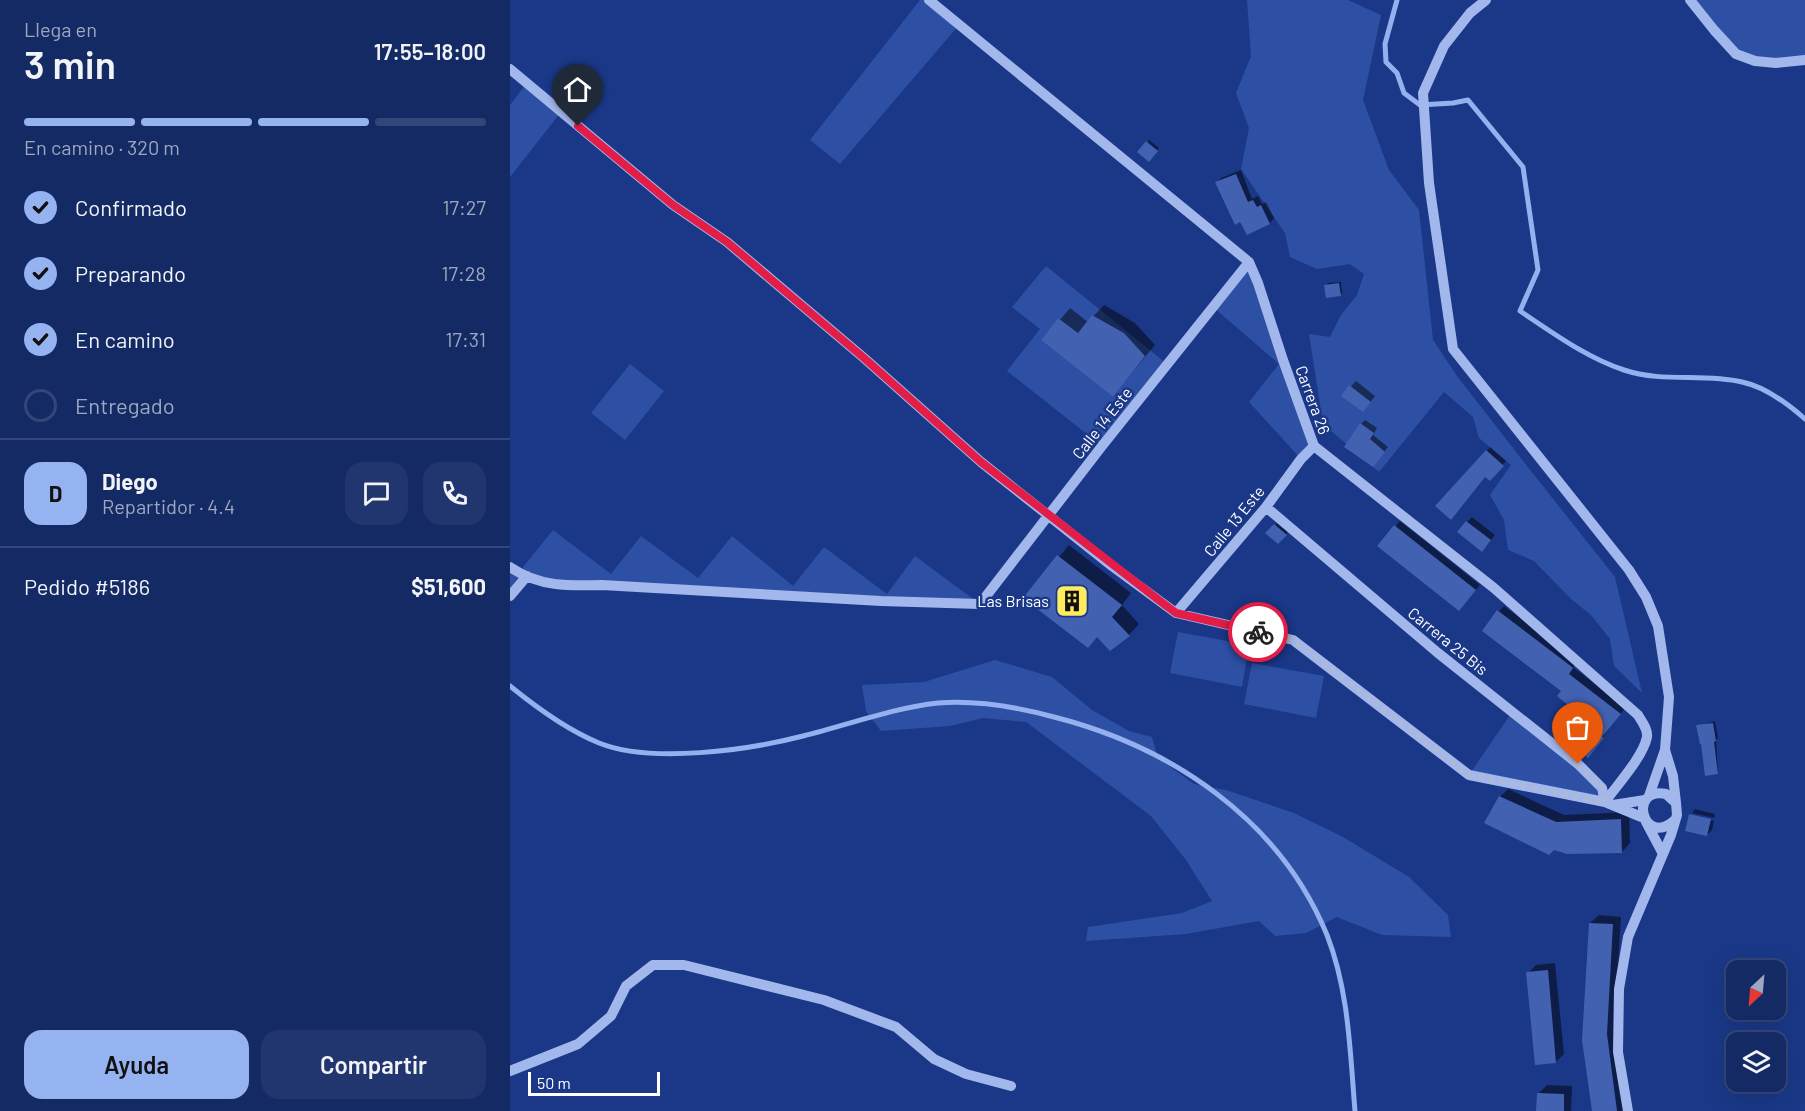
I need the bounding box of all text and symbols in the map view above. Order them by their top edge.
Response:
text: Llega en [24,17,97,41]
text: 17:55–18:00 [374,38,486,64]
text: 3 min [24,40,116,87]
pin [552,64,603,126]
icon: home [561,73,594,106]
text: En camino · 320 m [24,135,180,159]
icon: check [24,191,57,224]
text: Confirmado [75,194,187,220]
text: 17:27 [443,195,486,219]
icon: check [24,257,57,290]
text: Preparando [75,260,186,286]
text: 17:28 [442,261,486,285]
icon: check [24,323,57,356]
text: En camino [75,326,175,352]
text: 17:31 [446,327,486,351]
street label: Carrera 26 [1292,363,1335,437]
street label: Calle 14 Este [1068,383,1136,462]
text: Entregado [75,392,175,418]
button: chat [345,462,408,525]
button: phone [423,462,486,525]
text: Diego [102,468,158,494]
text: D [49,480,62,506]
street label: Calle 13 Este [1199,482,1268,560]
text: Repartidor · 4.4 [102,494,235,518]
text: Pedido #5186 [24,573,150,599]
text: $51,600 [411,573,486,599]
building icon: Las Brisas [1054,583,1090,619]
place label: Las Brisas [977,591,1049,610]
courier [1228,602,1288,662]
street label: Carrera 25 Bis [1405,603,1492,678]
icon: bike [1242,616,1275,649]
pin [1552,702,1603,764]
icon: bag [1561,711,1594,744]
north arrow [1726,960,1786,1020]
map controls [1726,960,1786,1092]
button: Ayuda [24,1030,249,1099]
button: Compartir [261,1030,486,1099]
button: layers [1726,1032,1786,1092]
scale bar [528,1069,660,1096]
text: 50 m [537,1073,571,1092]

